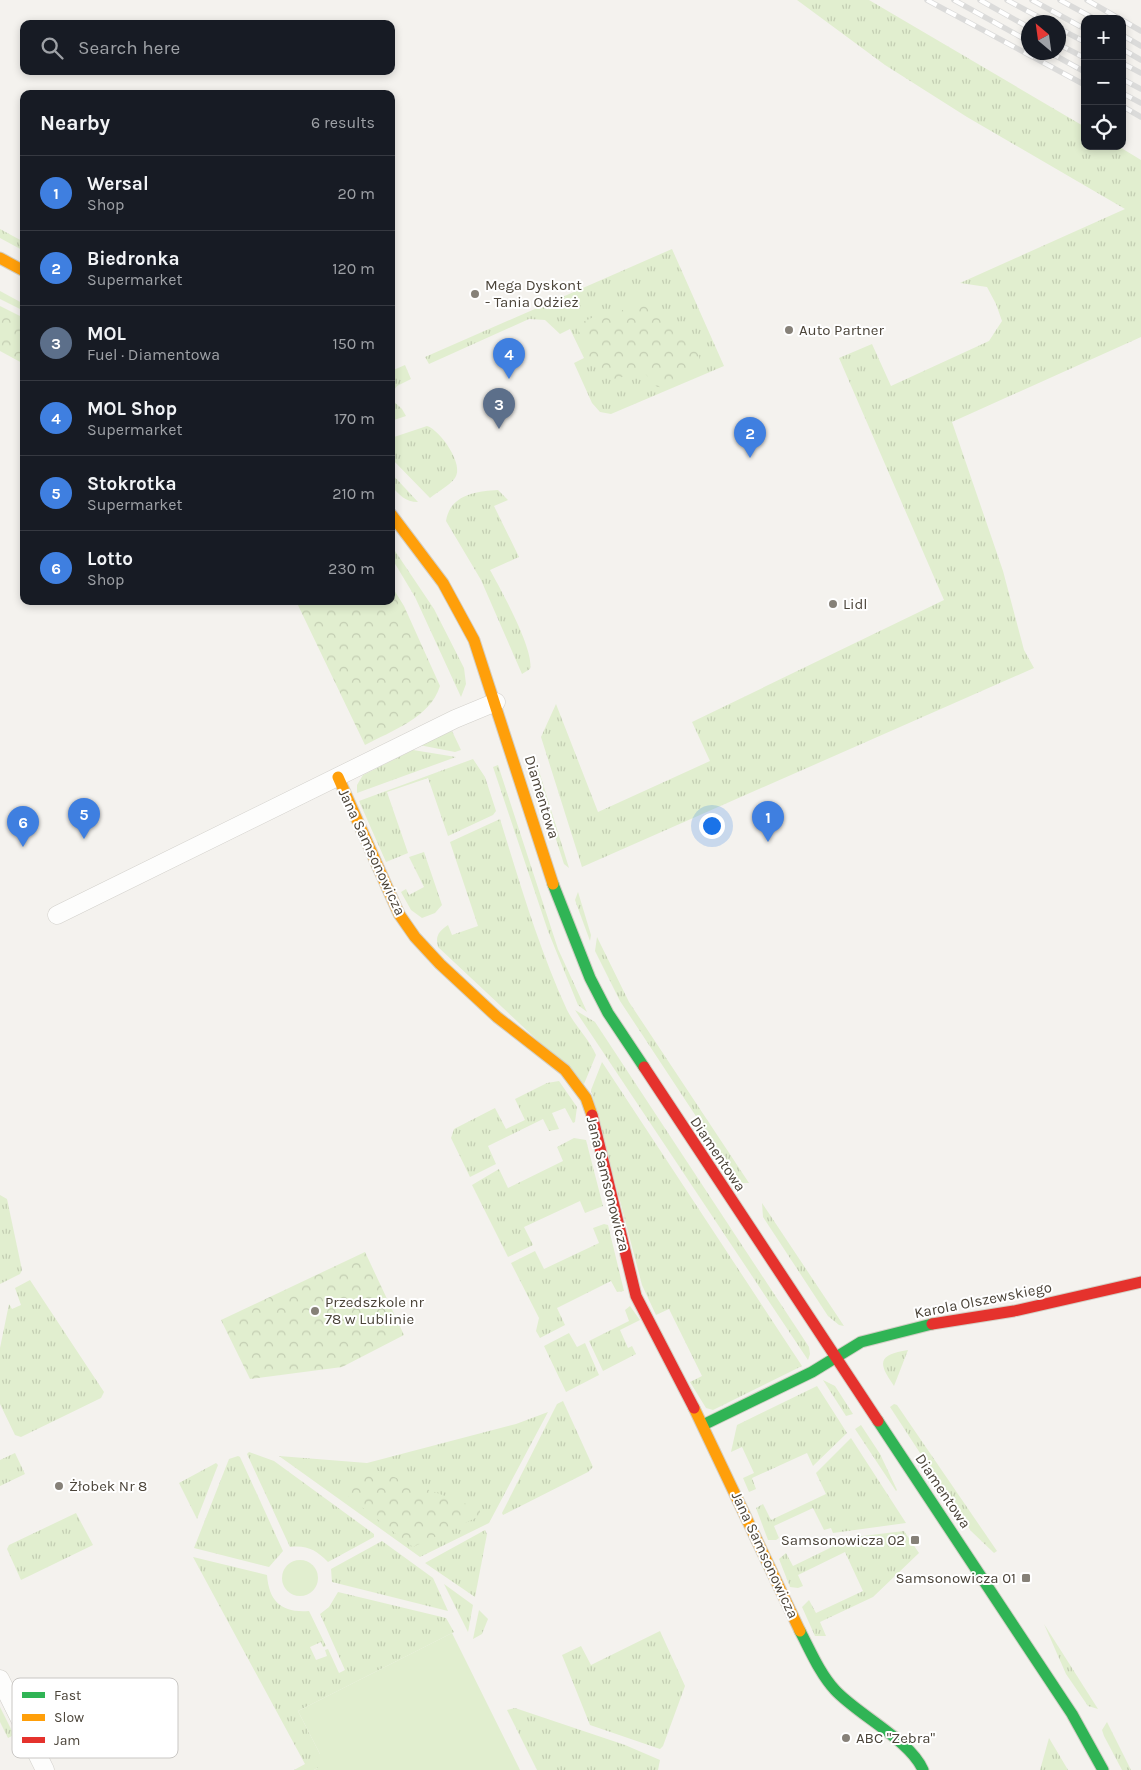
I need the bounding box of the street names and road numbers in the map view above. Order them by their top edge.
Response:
street label: Diamentowa [521,753,563,841]
street label: Jana Samsonowicza [335,786,409,918]
street label: Diamentowa [686,1113,750,1195]
street label: Jana Samsonowicza [583,1115,633,1253]
street label: Karola Olszewskiego [913,1278,1053,1322]
street label: Diamentowa [911,1450,975,1532]
street label: Jana Samsonowicza [728,1489,802,1621]

